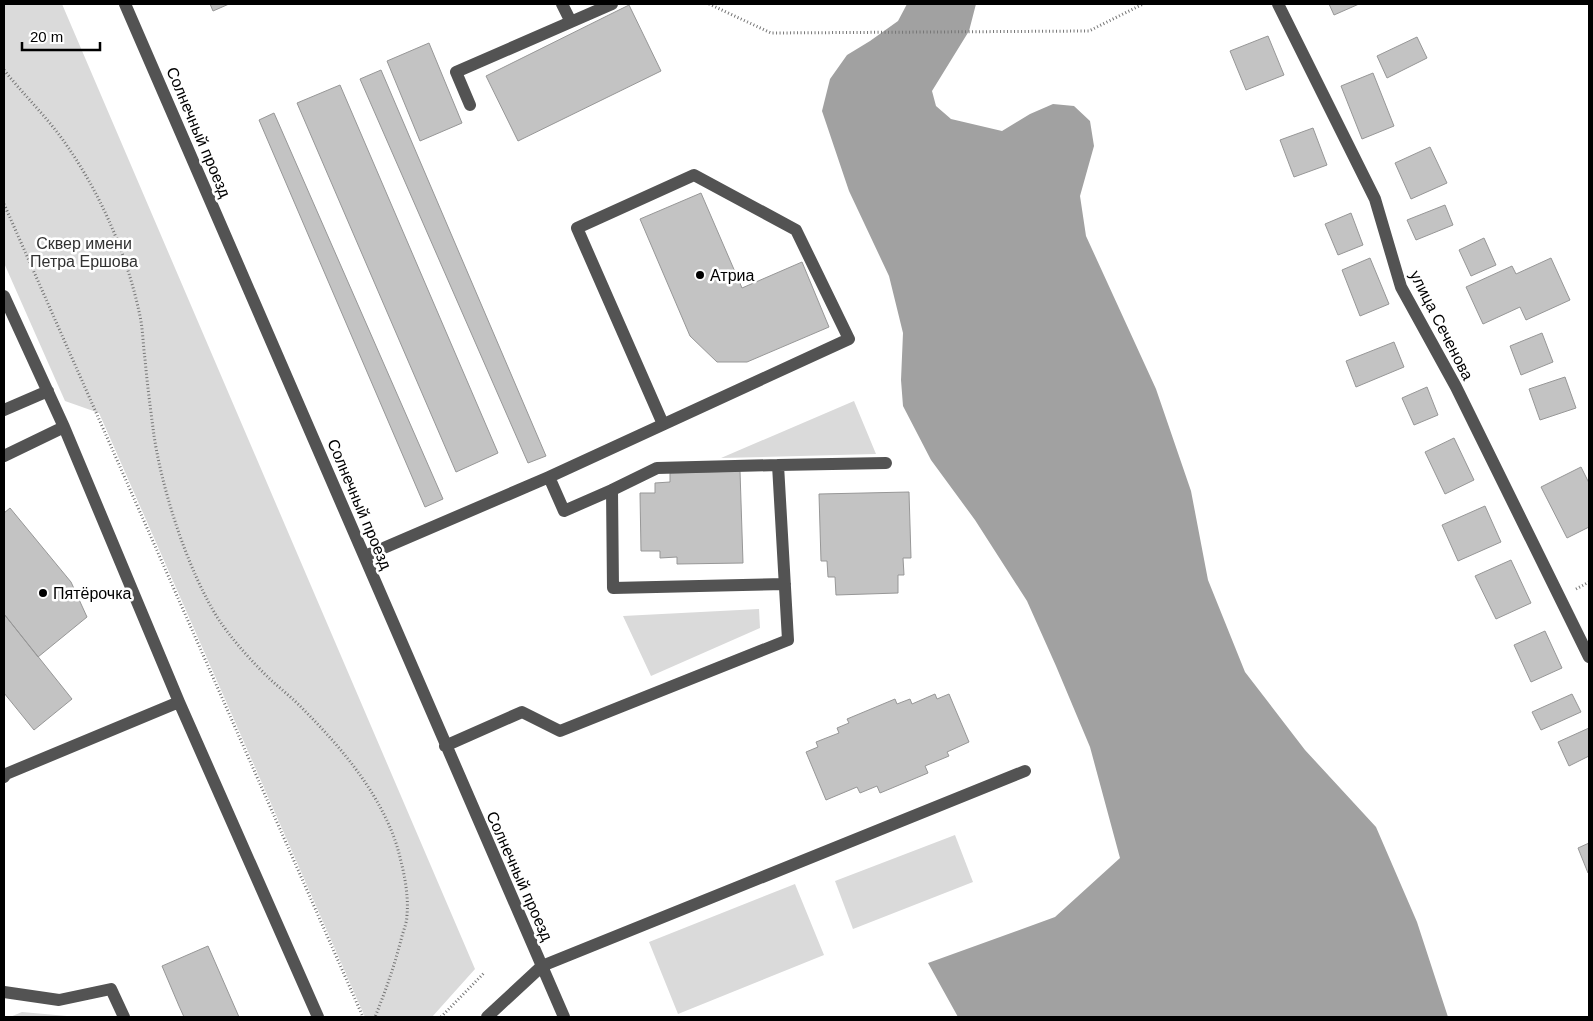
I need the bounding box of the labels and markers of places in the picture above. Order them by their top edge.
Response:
place label: Атриа [710,267,754,284]
marker: Атриа [694,269,706,281]
place label: Пятёрочка [53,585,132,602]
marker: Пятёрочка [37,587,49,599]

